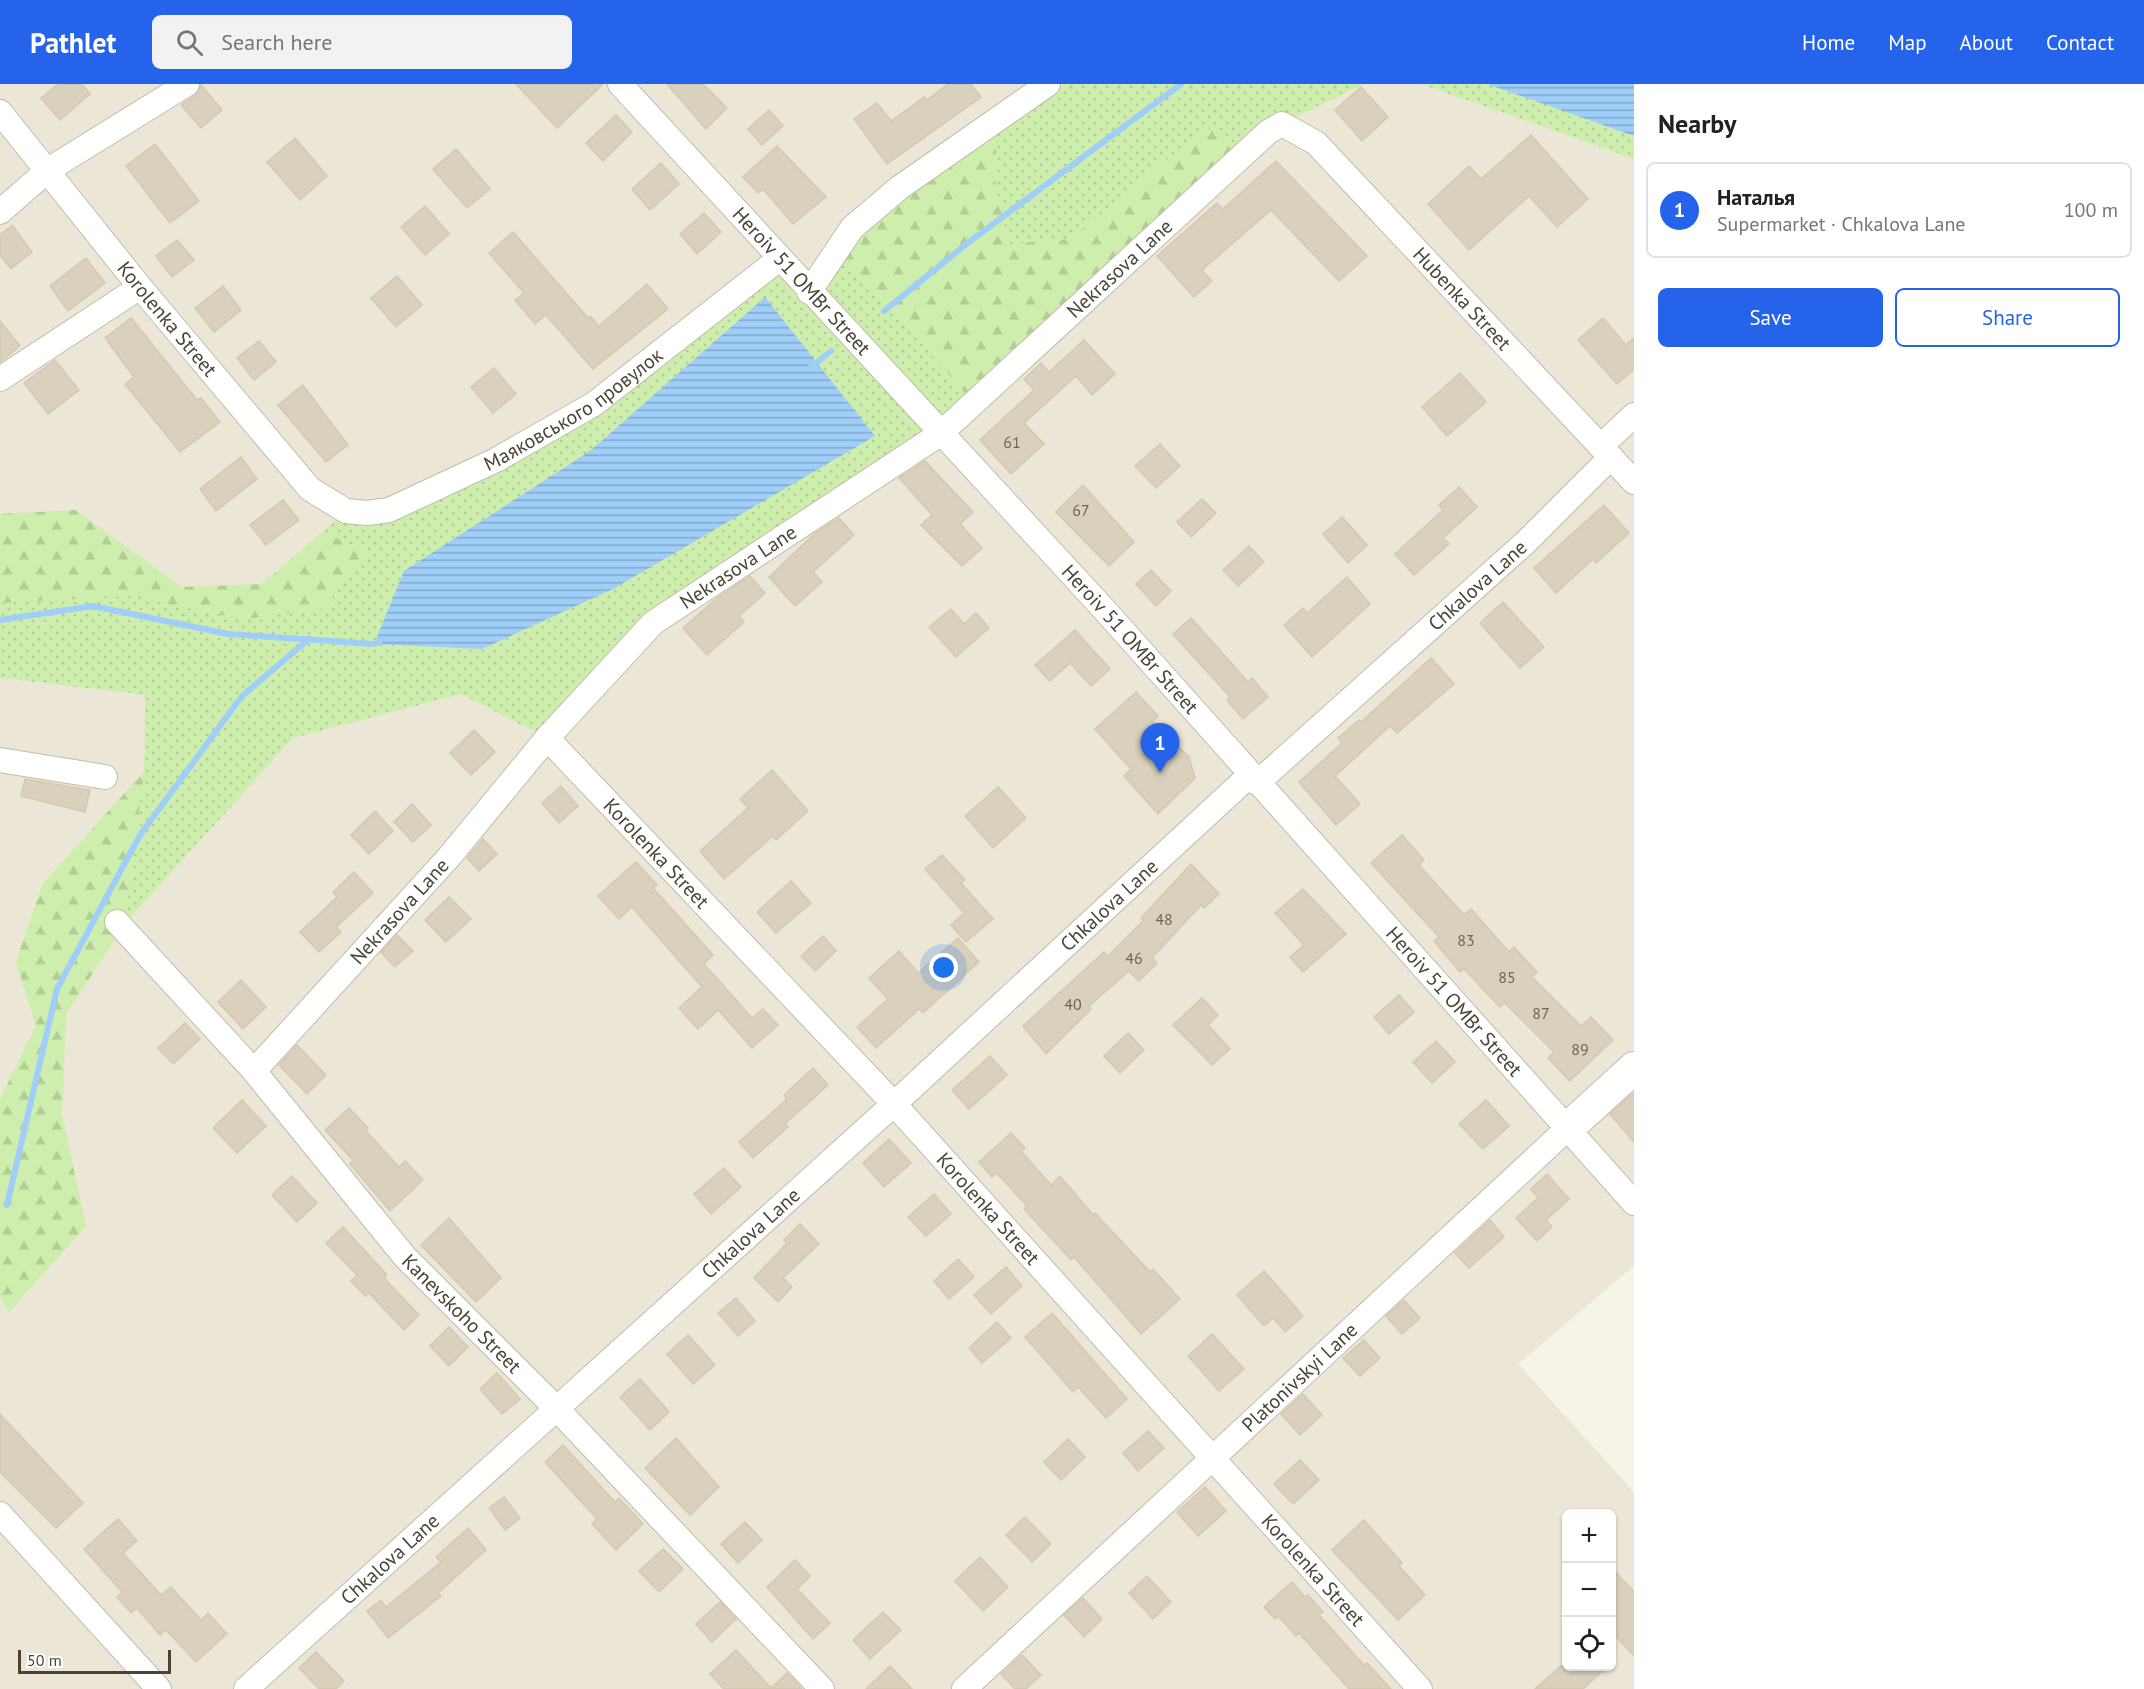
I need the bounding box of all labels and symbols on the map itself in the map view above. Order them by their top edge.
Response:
street label: Heroiv 51 OMBr Street [727,202,877,361]
street label: Nekrasova Lane [1061,213,1178,324]
street label: Hubenka Street [1407,242,1517,356]
street label: Korolenka Street [112,256,223,382]
street label: Маяковського провулок [480,342,668,477]
house number: 61 [1003,432,1021,452]
house number: 67 [1072,500,1090,520]
street label: Nekrasova Lane [675,519,802,615]
street label: Chkalova Lane [1423,534,1532,637]
street label: Heroiv 51 OMBr Street [1056,559,1204,720]
pin: 1 [1140,724,1180,773]
street label: Korolenka Street [598,793,715,914]
street label: Nekrasova Lane [344,853,454,970]
street label: Chkalova Lane [1055,853,1164,957]
house number: 48 [1155,909,1173,929]
street label: Heroiv 51 OMBr Street [1380,921,1528,1082]
house number: 83 [1457,930,1475,950]
house number: 46 [1125,948,1143,968]
your location [929,953,958,982]
house number: 85 [1498,967,1516,987]
house number: 40 [1064,994,1082,1014]
house number: 87 [1532,1003,1550,1023]
house number: 89 [1571,1039,1589,1059]
street label: Korolenka Street [931,1147,1045,1270]
street label: Chkalova Lane [696,1182,806,1285]
street label: Kanevskoho Street [396,1248,527,1379]
street label: Platonivskyi Lane [1236,1317,1363,1438]
street label: Chkalova Lane [335,1508,445,1610]
street label: Korolenka Street [1256,1508,1370,1632]
scale bar [18,1647,171,1674]

